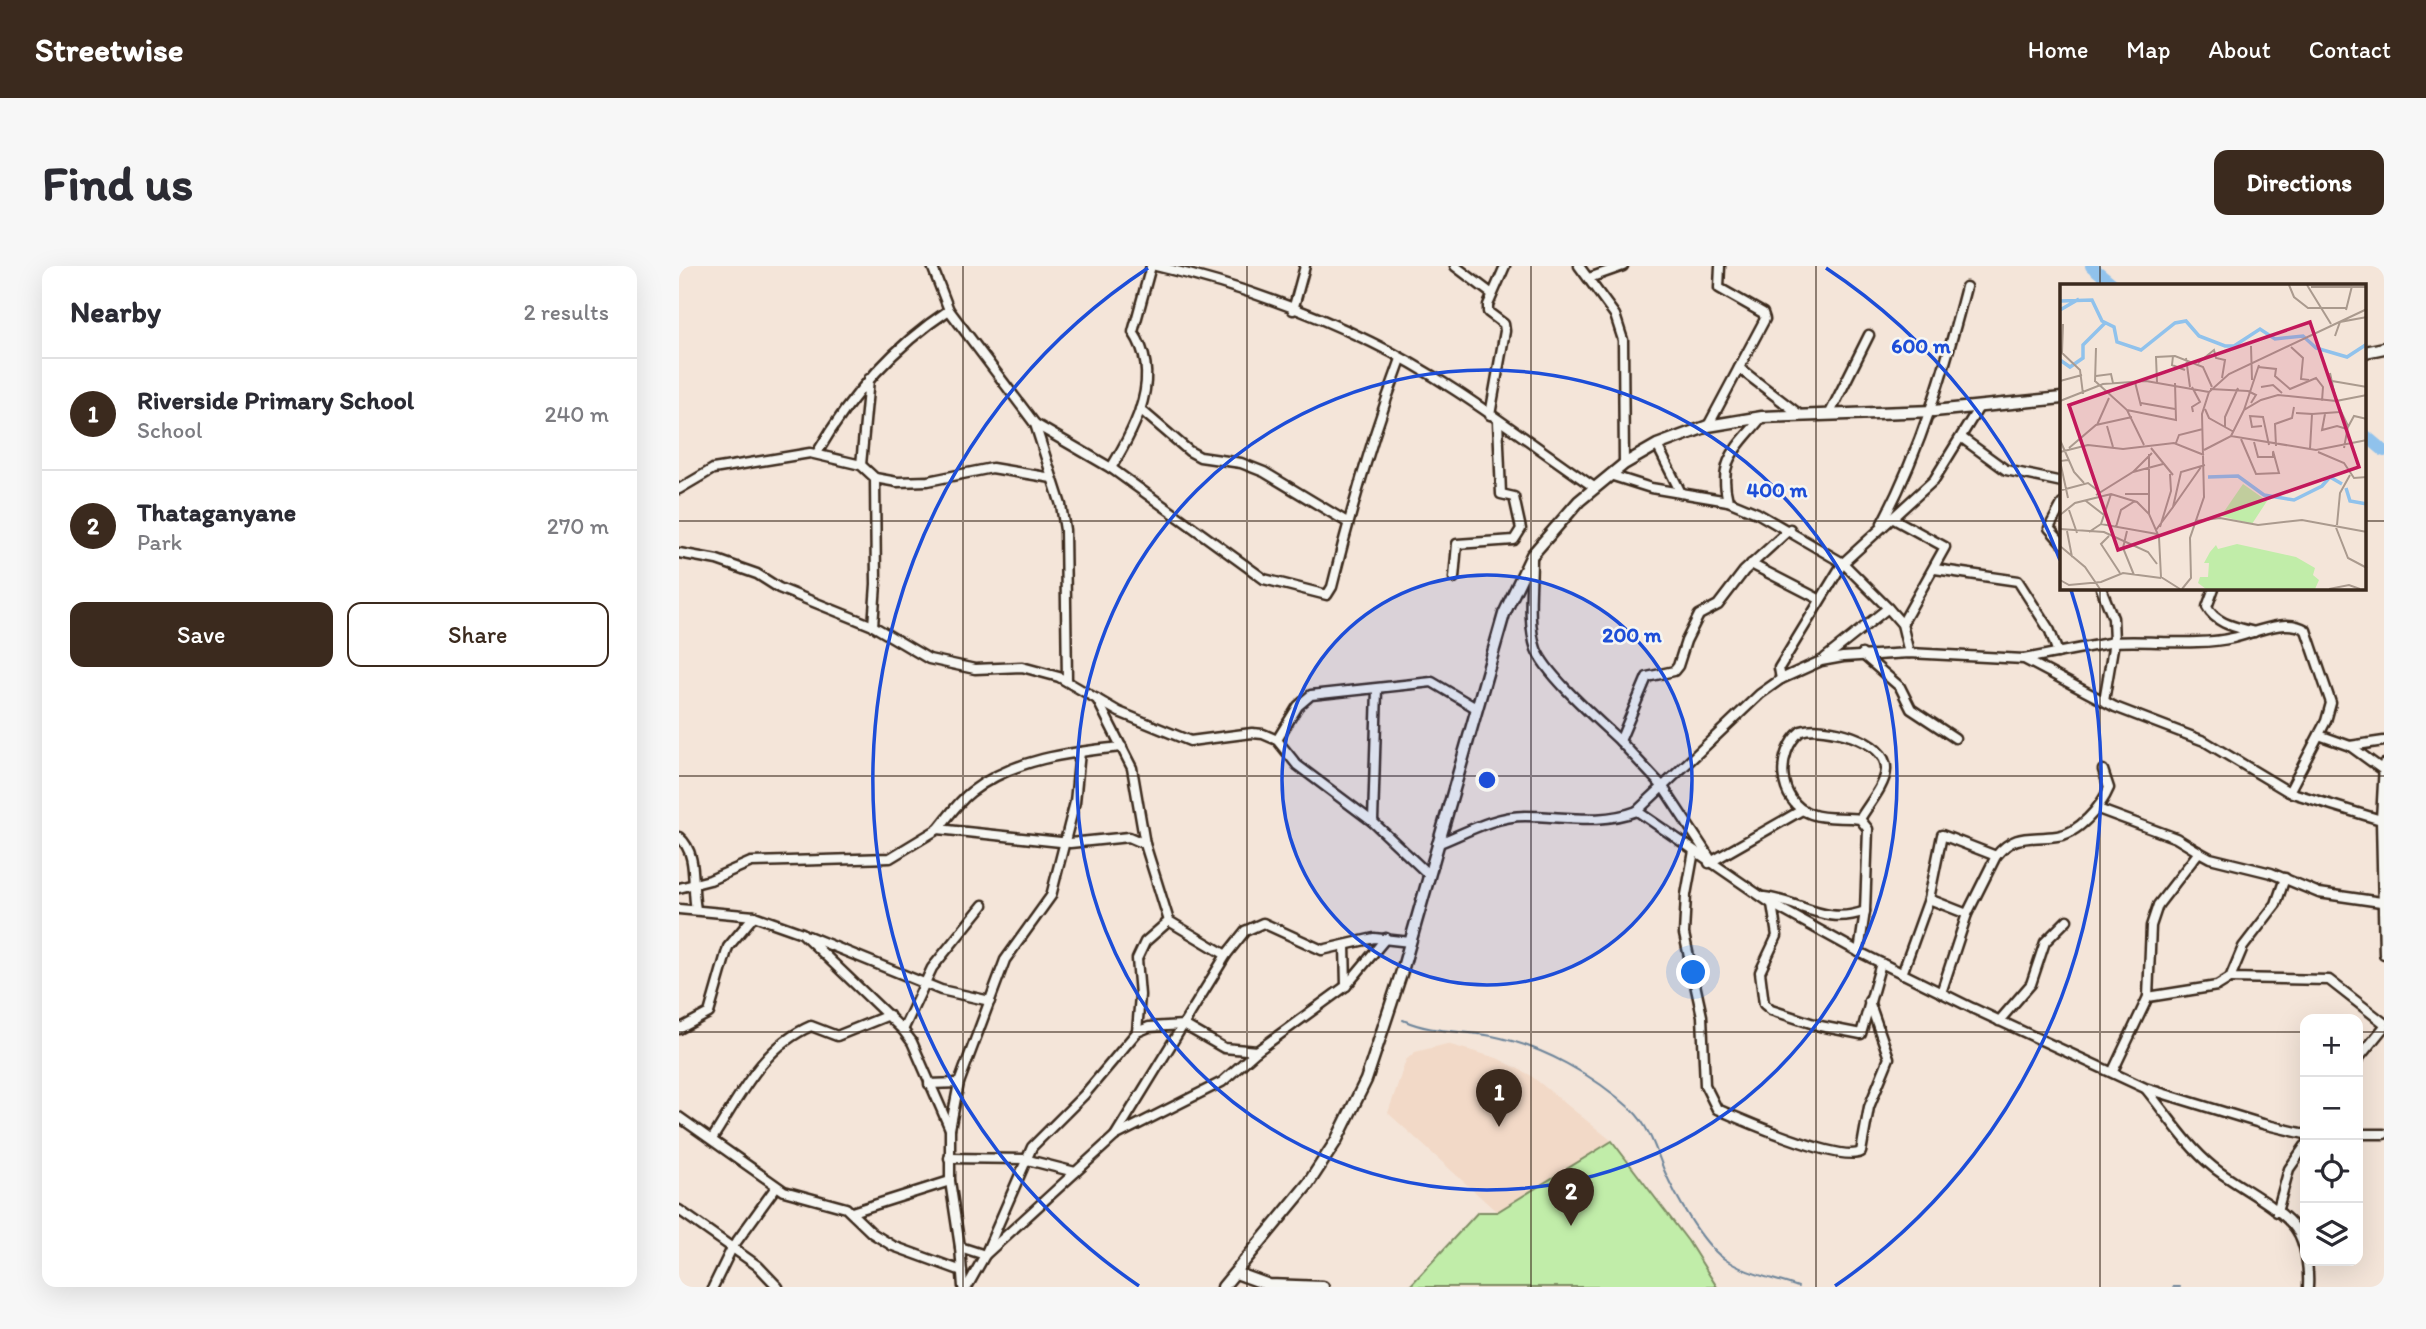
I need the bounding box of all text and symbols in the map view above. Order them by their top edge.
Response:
text: Streetwise [35,30,184,69]
text: Home [2028,35,2088,64]
text: Map [2126,35,2170,64]
text: About [2208,35,2271,64]
text: Contact [2309,35,2391,64]
button: Directions [2214,150,2384,215]
text: Find us [42,153,193,212]
inset map [2060,284,2367,590]
text: Nearby [70,293,161,330]
text: 2 results [523,298,609,326]
text: 600 m [1891,333,1951,358]
text: Riverside Primary School [137,384,414,416]
text: 1 [88,400,98,428]
text: 240 m [544,400,609,428]
text: School [137,416,202,444]
text: 400 m [1747,477,1808,502]
text: Thataganyane [137,496,296,528]
text: 2 [87,512,99,540]
text: 270 m [547,512,609,540]
text: Park [137,528,182,556]
button: Save [70,602,333,667]
button: Share [347,602,609,667]
text: 200 m [1602,622,1662,647]
centre of rings [1475,768,1499,792]
your location [1676,955,1710,989]
map controls [2300,1014,2363,1266]
button: + [2300,1014,2363,1077]
pin: 1 [1476,1069,1522,1127]
button: − [2300,1077,2363,1140]
button: locate [2300,1140,2363,1203]
pin: 2 [1548,1168,1594,1226]
button: layers [2300,1203,2363,1266]

